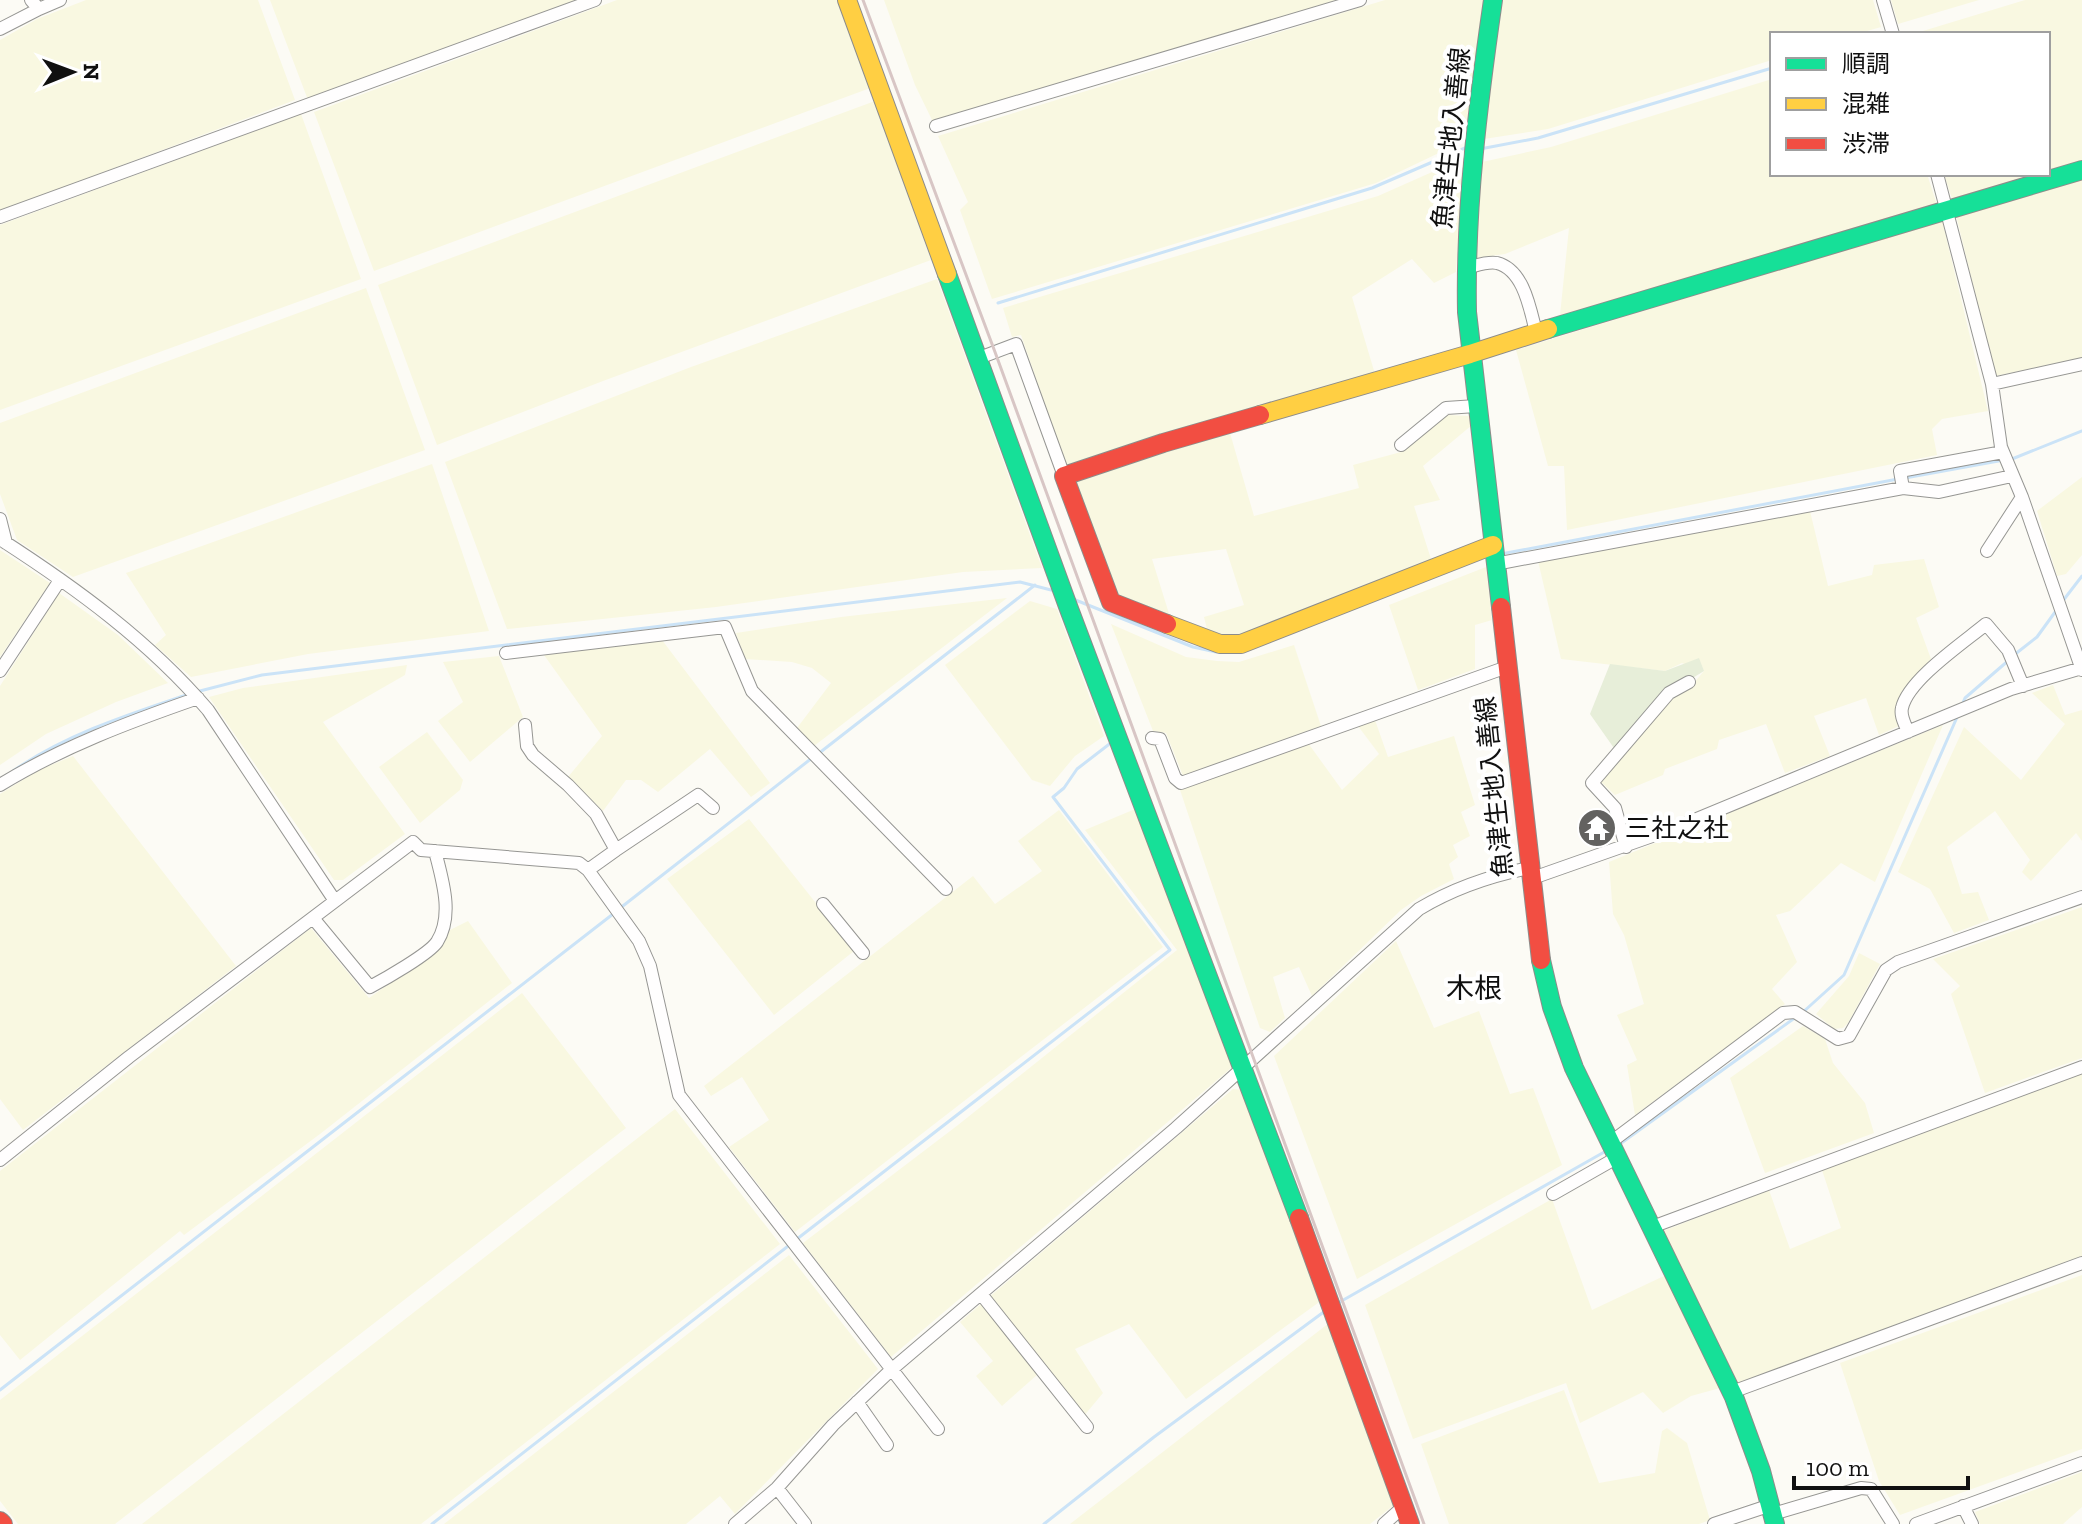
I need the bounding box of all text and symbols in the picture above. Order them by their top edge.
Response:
north arrow [32,32,112,112]
legend [1770,32,2050,176]
street label: 魚津生地入善線 [1426,46,1476,230]
text: 順調 [1842,49,1890,78]
text: N [78,63,105,81]
text: 混雑 [1842,89,1890,118]
text: 渋滞 [1842,129,1890,158]
street label: 魚津生地入善線 [1469,695,1519,879]
temple icon: 三社之社 [1576,807,1618,849]
place label: 三社之社 [1625,812,1729,844]
district label: 木根 [1446,972,1502,1005]
scale bar [1794,1440,1968,1490]
text: 100 m [1806,1453,1869,1482]

